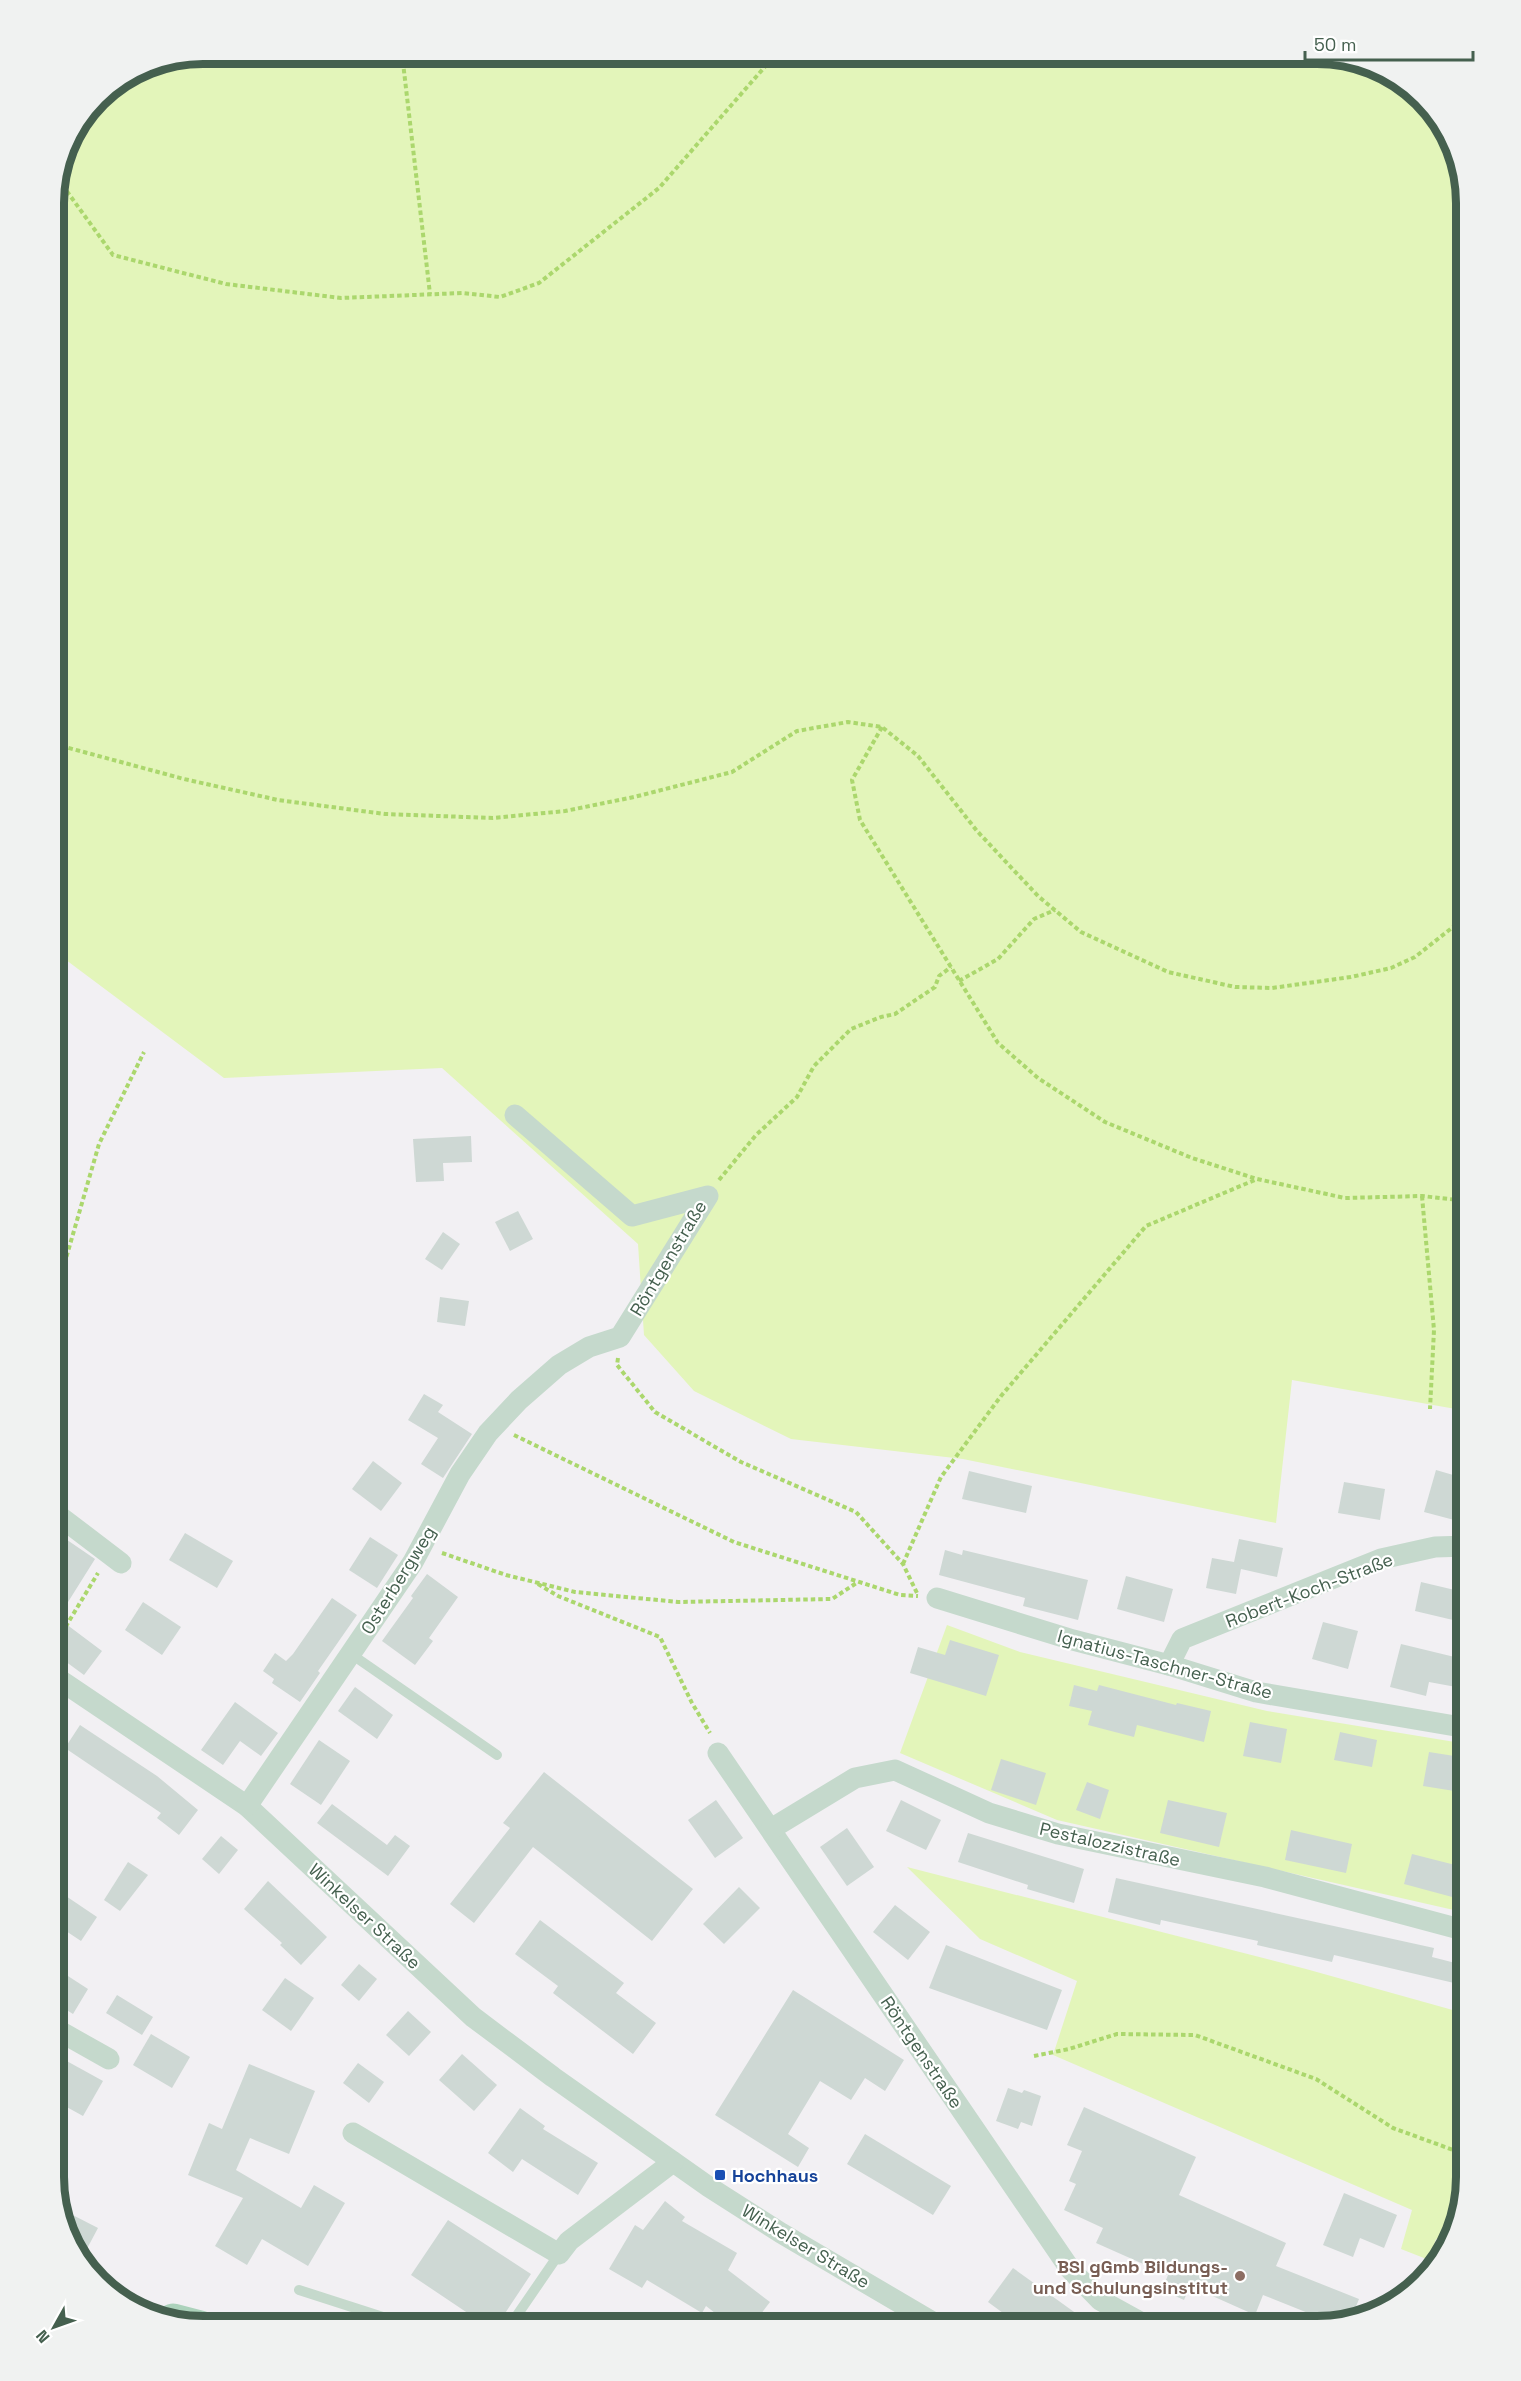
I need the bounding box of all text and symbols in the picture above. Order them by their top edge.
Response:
scale bar [1305,24,1473,62]
text: 50 m [1314,33,1356,56]
street label: Röntgenstraße [624,1196,712,1320]
street label: Osterbergweg [356,1522,440,1638]
street label: Robert-Koch-Straße [1222,1547,1396,1633]
street label: Ignatius-Taschner-Straße [1055,1624,1275,1704]
street label: Pestalozzistraße [1037,1817,1183,1871]
street label: Winkelser Straße [304,1858,426,1974]
street label: Röntgenstraße [876,1991,968,2113]
place label: Hochhaus [732,2164,818,2187]
marker: Hochhaus [713,2168,727,2182]
street label: Winkelser Straße [738,2199,874,2293]
place label: BSI gGmb Bildungs- und Schulungsinstitut [1033,2255,1228,2299]
marker: BSI gGmb Bildungs- und Schulungsinstitut [1233,2269,1247,2283]
north arrow [24,2297,84,2357]
text: N [31,2325,54,2347]

